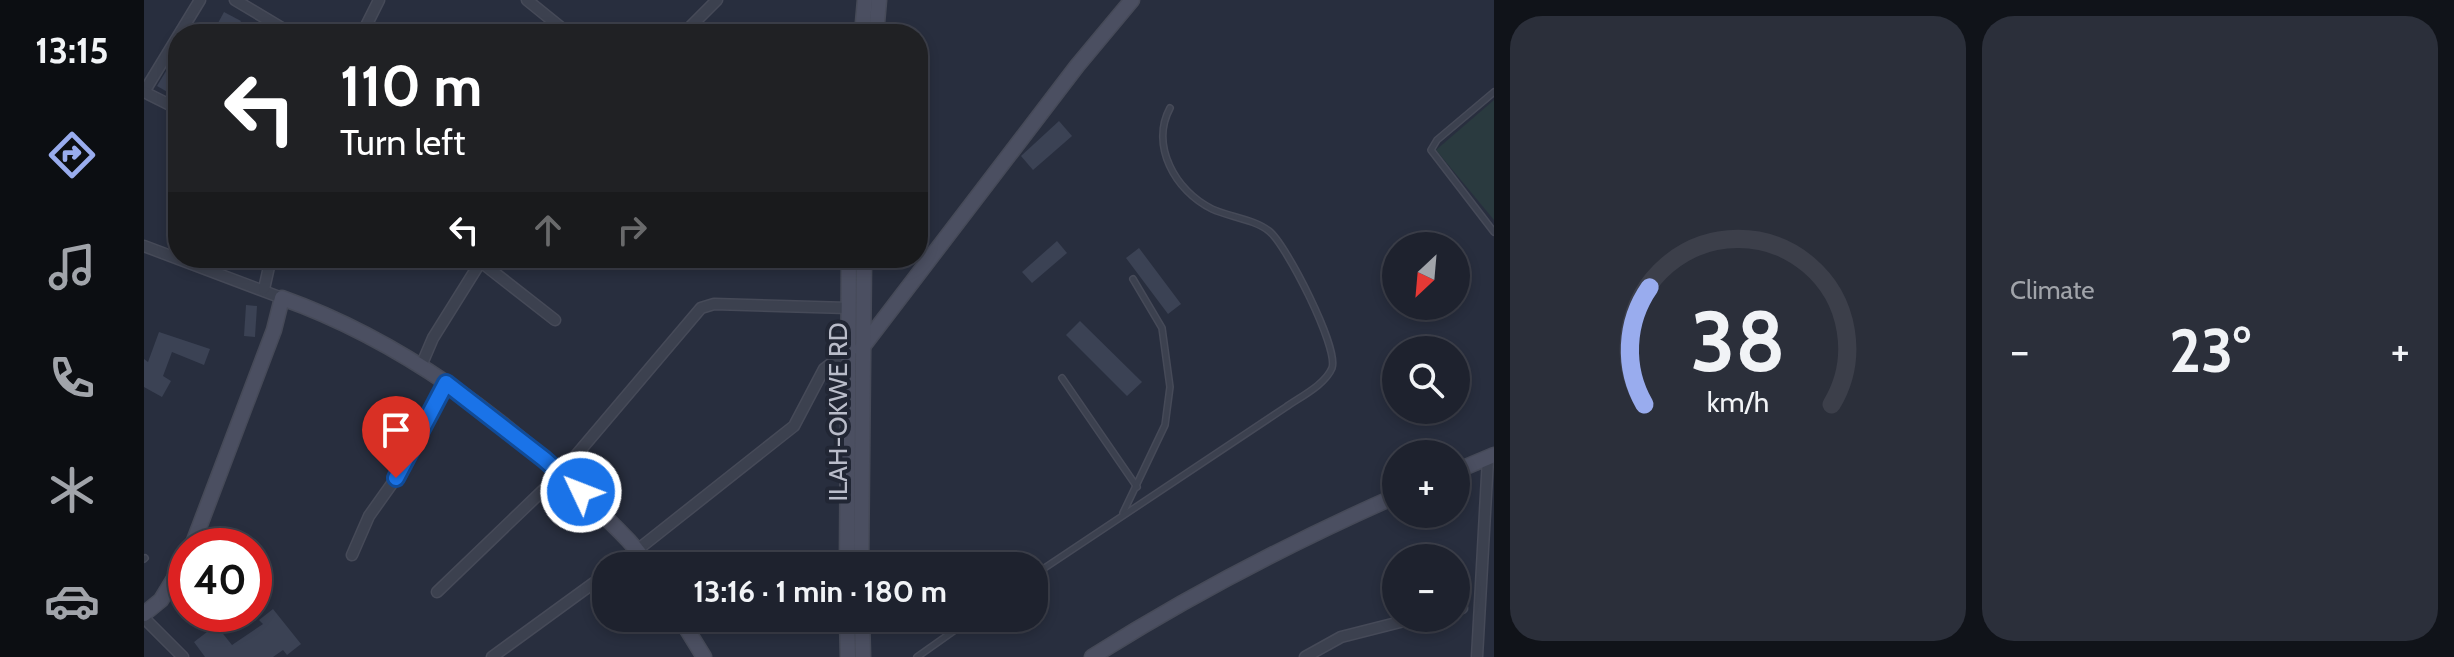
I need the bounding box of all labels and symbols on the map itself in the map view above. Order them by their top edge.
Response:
north arrow [1382,232,1470,320]
street label: ILAH-OKWE RD [822,322,854,502]
pin [362,396,430,478]
position arrow [539,450,623,534]
speed limit sign: 40 [168,528,272,632]

